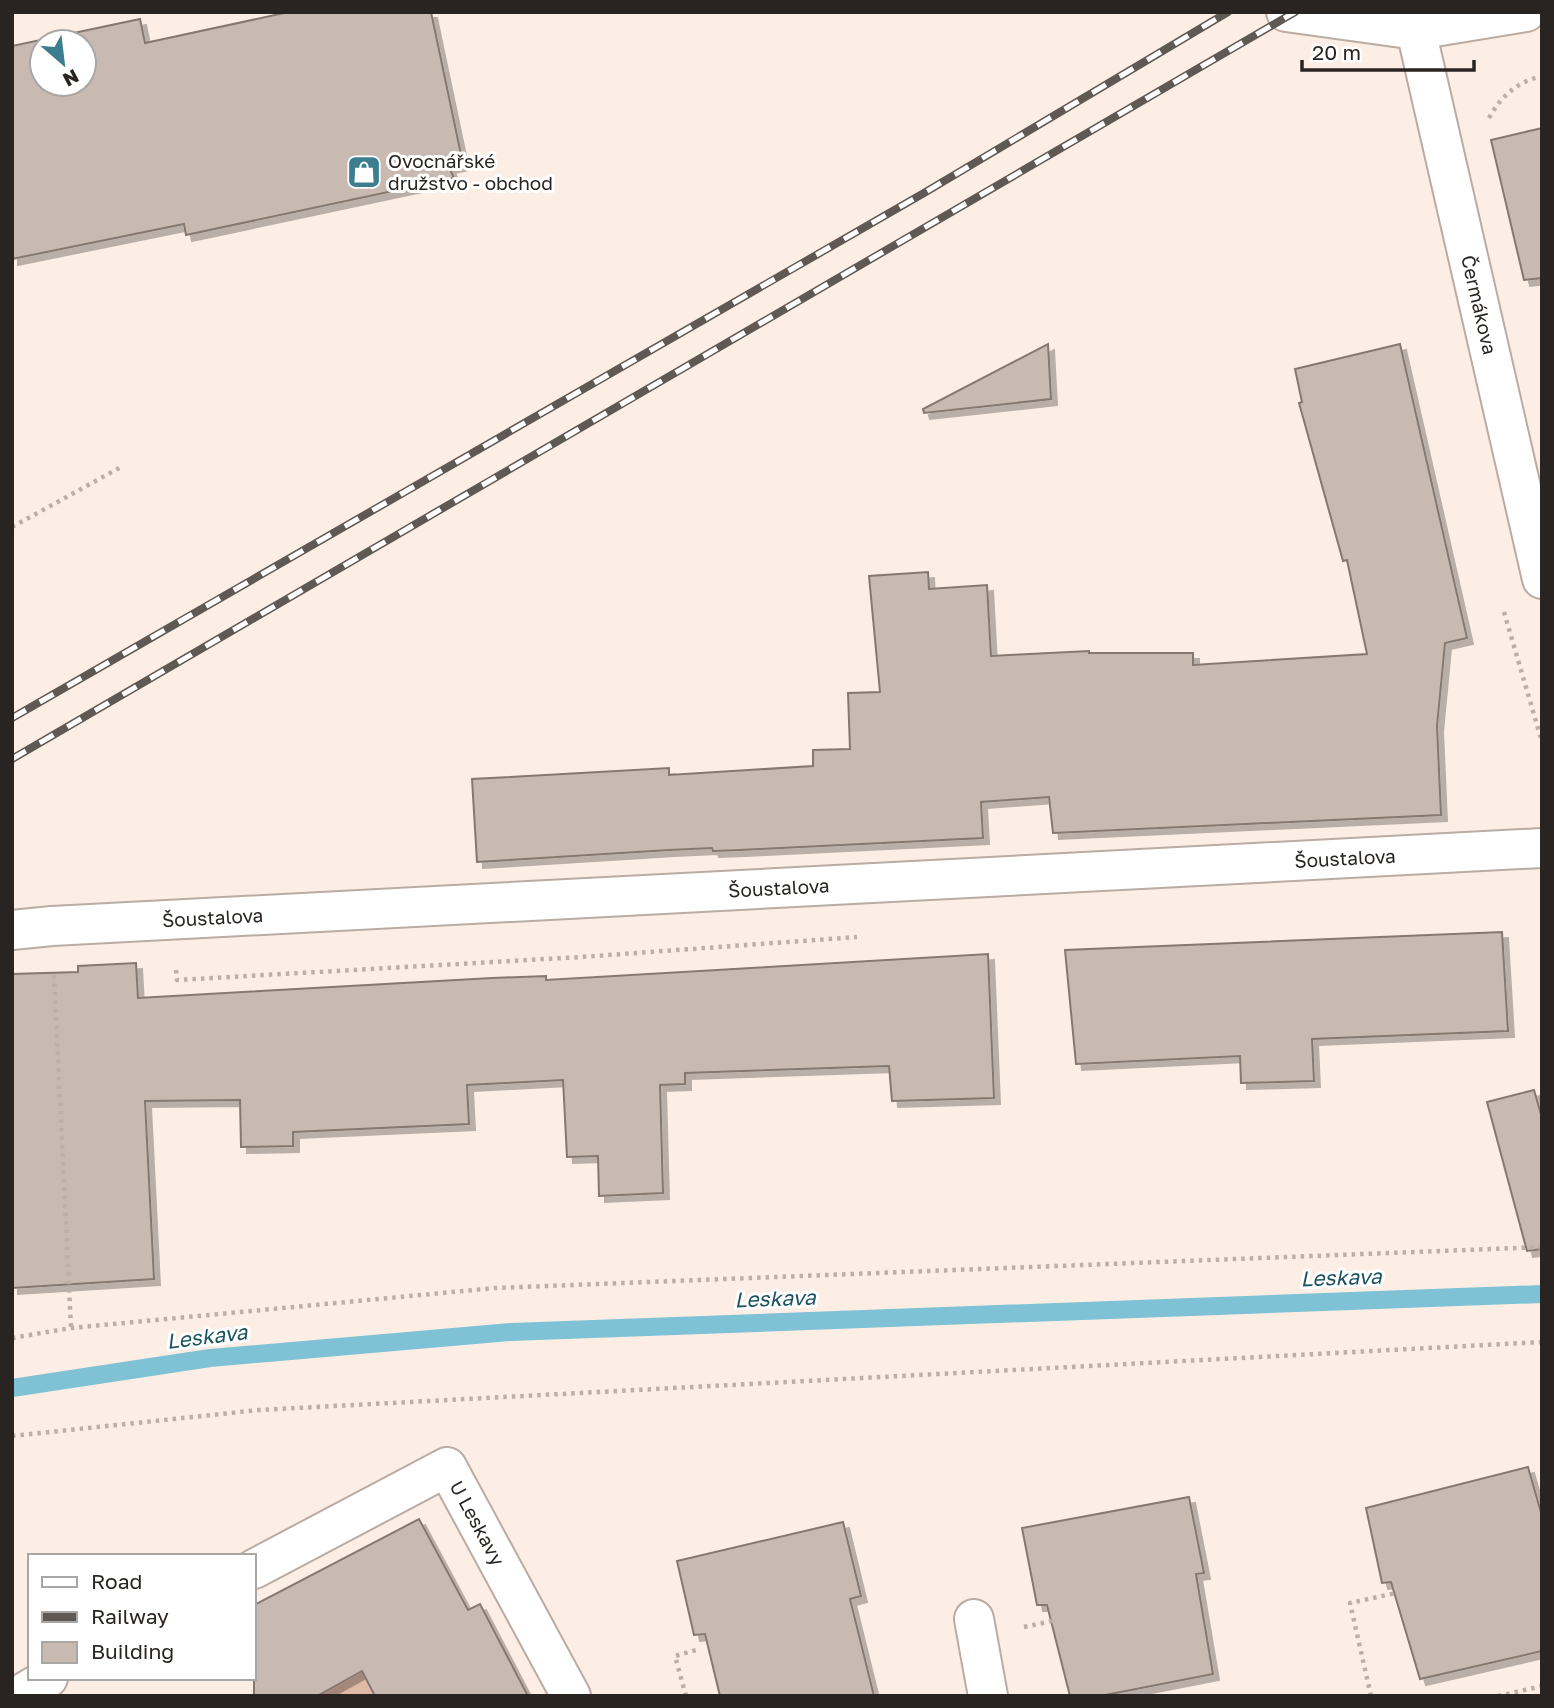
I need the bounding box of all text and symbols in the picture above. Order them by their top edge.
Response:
north arrow [28,28,98,98]
scale bar [1302,28,1474,72]
text: 20 m [1312,39,1361,65]
text: N [59,65,83,92]
place label: Ovocnářské družstvo - obchod [388,149,553,194]
shop icon: Ovocnářské družstvo - obchod [345,153,383,191]
street label: Čermákova [1457,253,1502,357]
street label: Šoustalova [1294,844,1396,872]
street label: Šoustalova [728,873,830,902]
street label: Šoustalova [161,903,264,931]
water label: Leskava [1300,1263,1383,1291]
water label: Leskava [734,1284,817,1312]
water label: Leskava [165,1318,250,1354]
street label: U Leskavy [445,1476,510,1570]
legend [28,1554,256,1680]
text: Road [91,1568,142,1594]
text: Railway [91,1603,169,1629]
text: Building [91,1638,174,1664]

